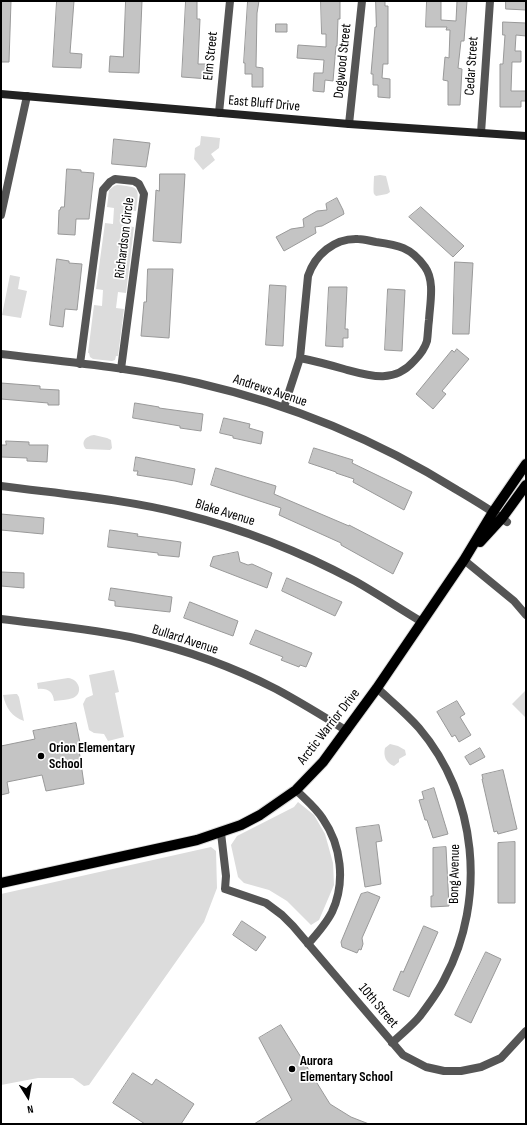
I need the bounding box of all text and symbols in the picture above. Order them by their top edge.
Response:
street label: Dogwood Street [331,23,355,99]
street label: Elm Street [200,31,222,81]
street label: Cedar Street [462,36,482,96]
street label: East Bluff Drive [227,93,301,115]
street label: Richardson Circle [112,196,138,280]
street label: Andrews Avenue [231,371,309,411]
street label: Blake Avenue [193,496,257,530]
street label: Bullard Avenue [150,621,220,659]
street label: Arctic Warrior Drive [294,686,364,768]
place label: Orion Elementary School [49,740,135,772]
marker: Orion Elementary School [36,751,46,761]
street label: Bong Avenue [446,844,464,904]
street label: 10th Street [354,980,402,1032]
place label: Aurora Elementary School [300,1053,393,1086]
marker: Aurora Elementary School [287,1064,297,1074]
north arrow [8,1077,48,1117]
text: N [26,1102,35,1116]

